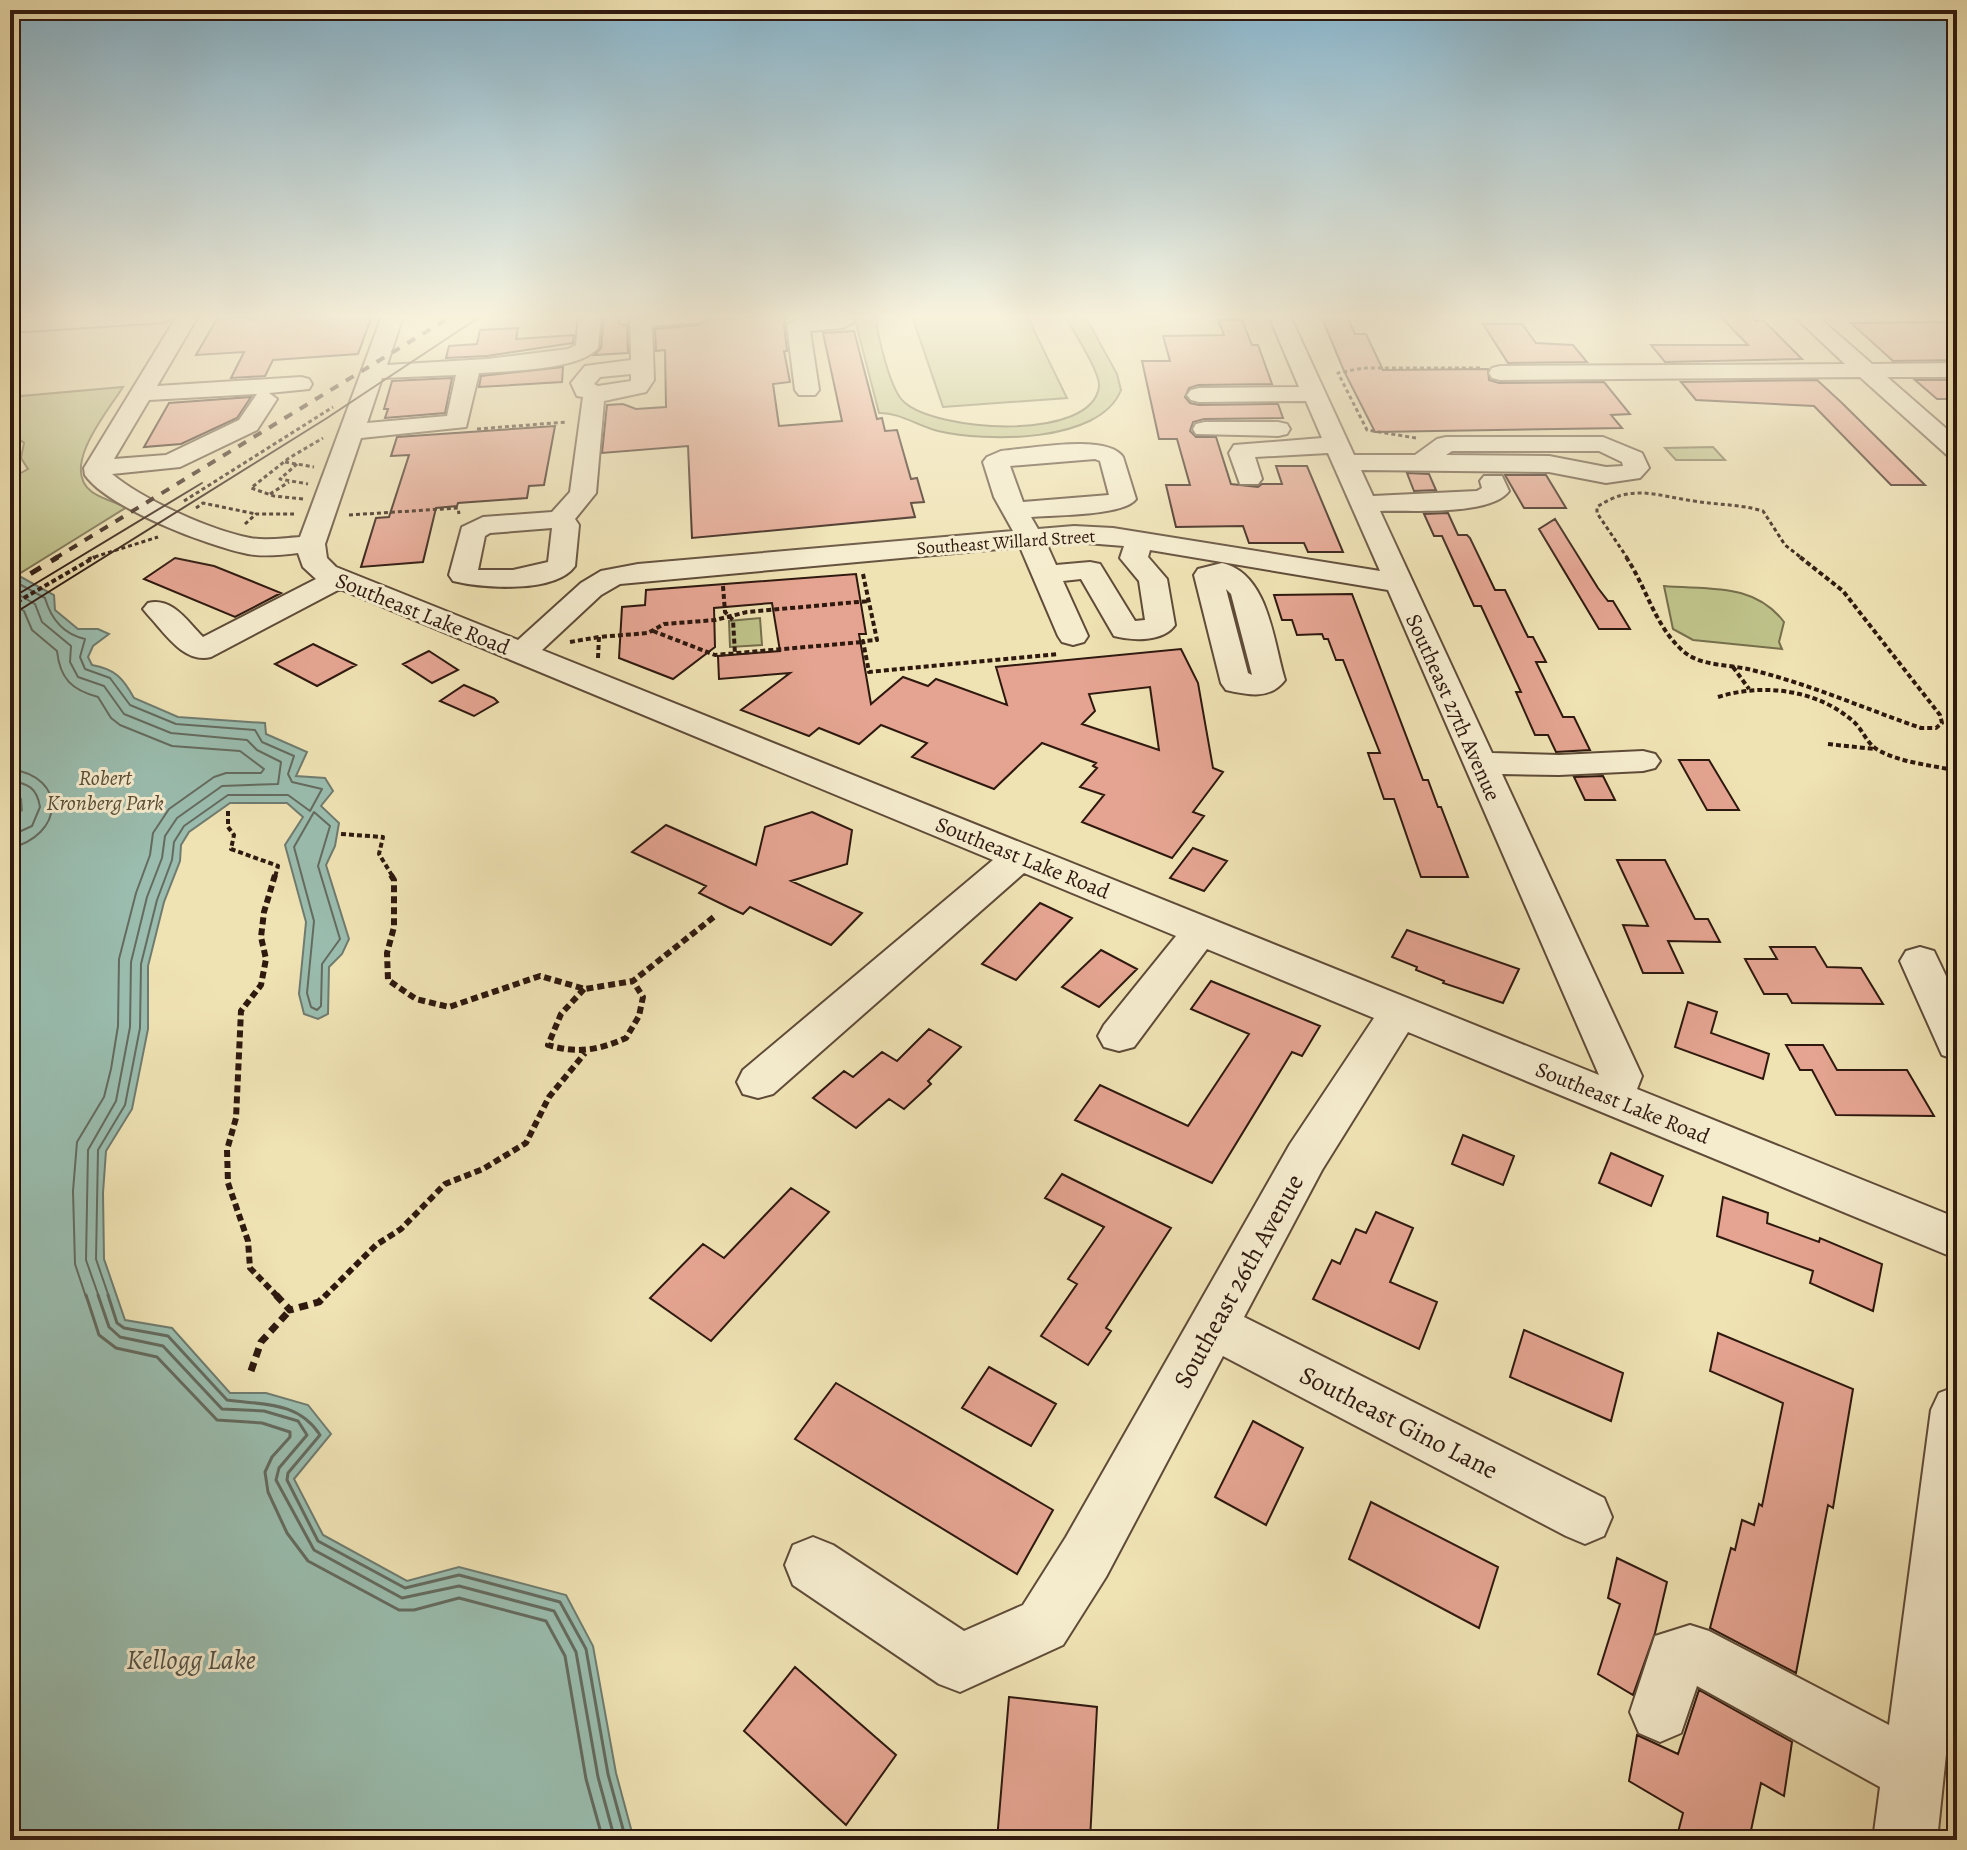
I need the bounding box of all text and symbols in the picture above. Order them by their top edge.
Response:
street label: Southeast Willard Street [916,524,1096,560]
street label: Southeast Lake Road [331,565,514,663]
street label: Southeast 27th Avenue [1398,609,1508,806]
park label: Robert Kronberg Park [46,763,164,818]
street label: Southeast Lake Road [931,809,1114,907]
street label: Southeast Lake Road [1531,1054,1714,1152]
street label: Southeast 26th Avenue [1165,1168,1312,1395]
street label: Southeast Gino Lane [1294,1357,1504,1488]
water label: Kellogg Lake [126,1641,256,1679]

